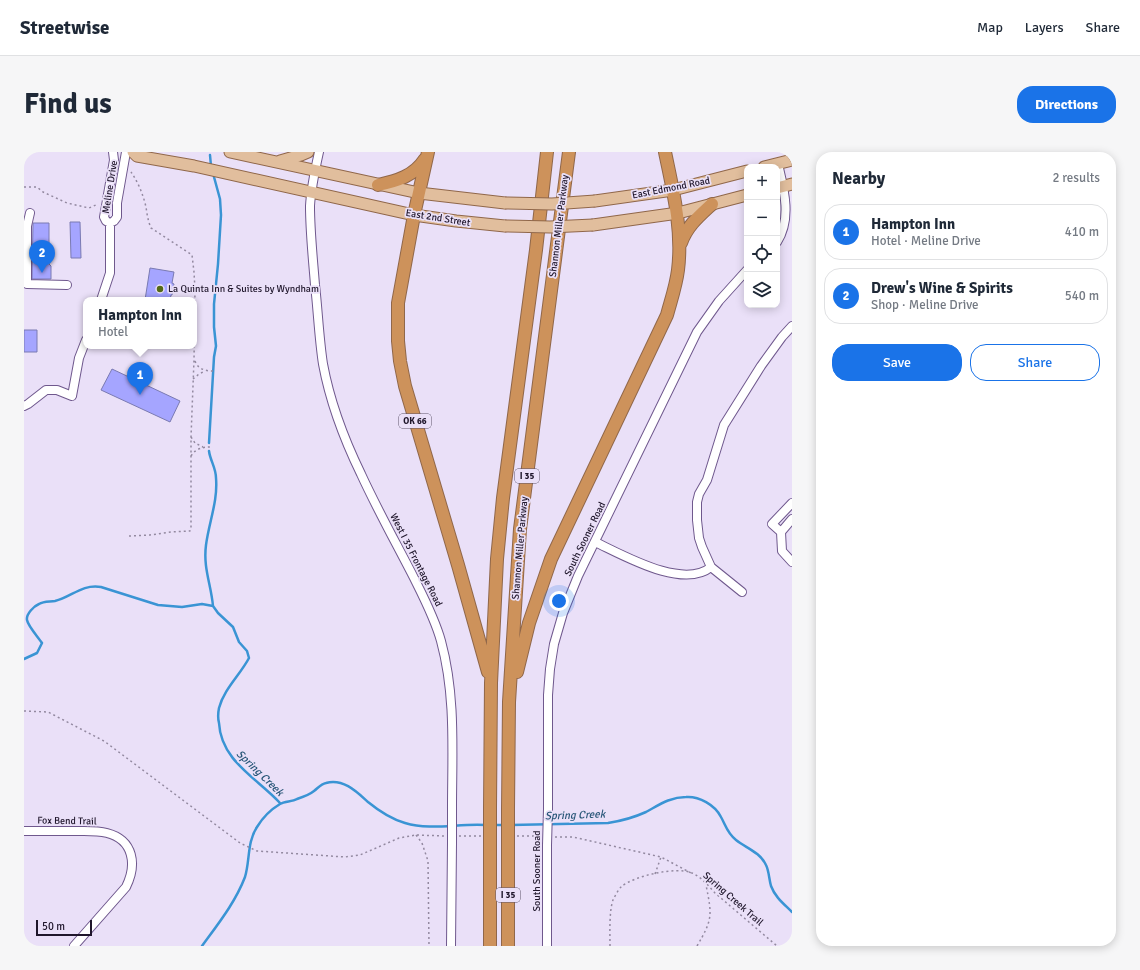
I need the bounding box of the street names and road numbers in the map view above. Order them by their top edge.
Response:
street label: Meline Drive [100,160,120,214]
street label: Shannon Miller Parkway [547,174,571,278]
street label: East Edmond Road [631,175,711,201]
street label: East 2nd Street [405,207,472,229]
road number: OK 66 [399,414,431,428]
road number: I 35 [515,469,539,483]
street label: Shannon Miller Parkway [510,496,530,600]
street label: South Sooner Road [562,500,608,578]
street label: West I 35 Frontage Road [387,511,445,609]
street label: Fox Bend Trail [37,814,97,828]
street label: South Sooner Road [531,830,543,912]
street label: Spring Creek Trail [700,870,766,928]
road number: I 35 [496,888,520,902]

